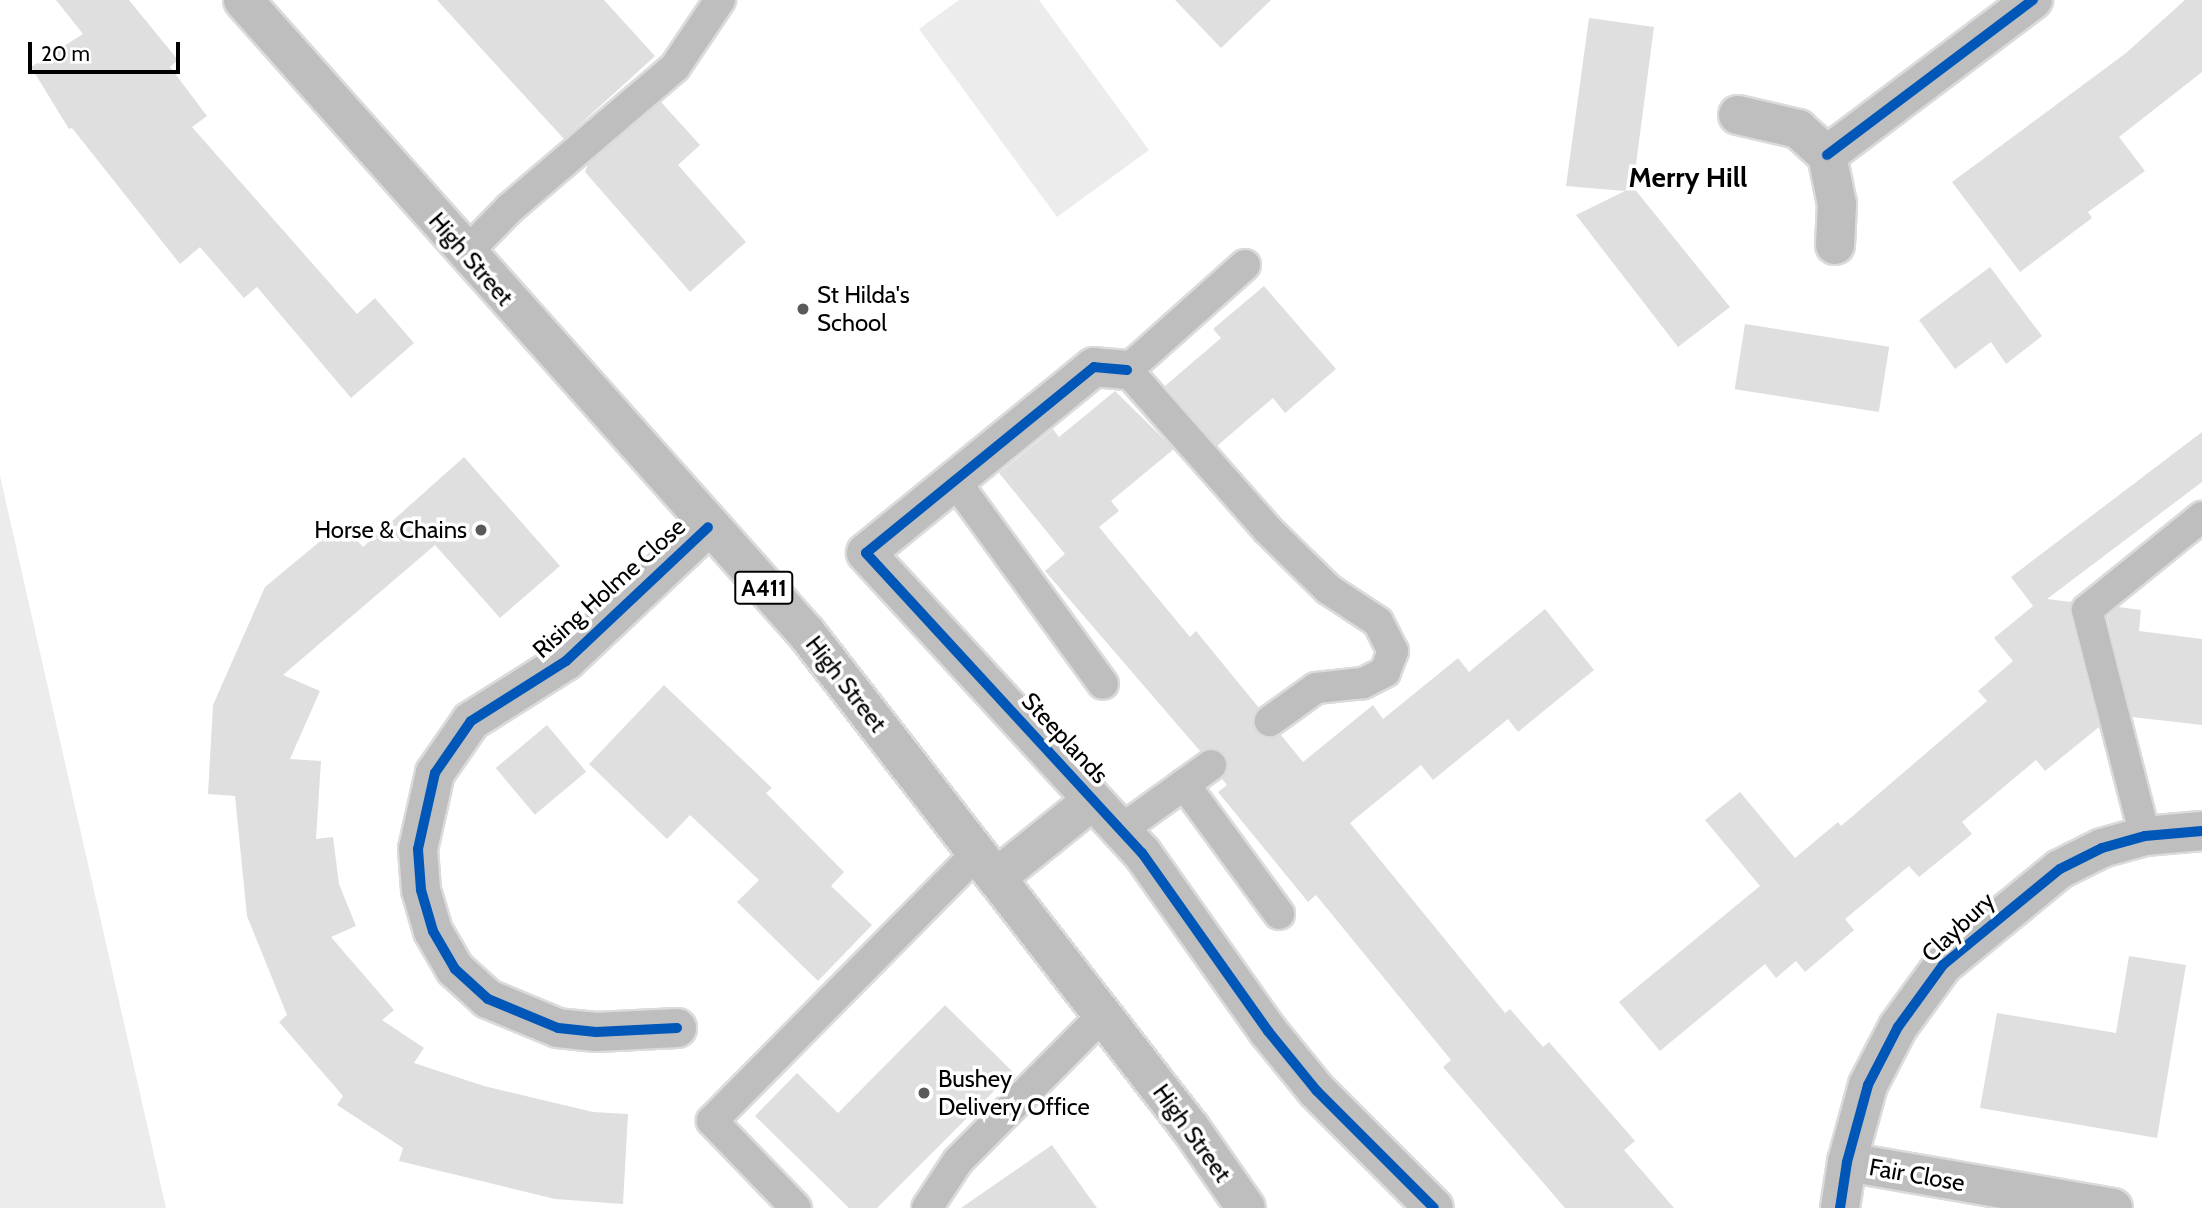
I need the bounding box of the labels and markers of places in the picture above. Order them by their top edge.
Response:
place label: St Hilda's School [817,281,910,337]
marker: St Hilda's School [795,301,811,317]
place label: Horse & Chains [314,516,467,544]
marker: Horse & Chains [473,522,489,538]
place label: Bushey Delivery Office [938,1065,1090,1121]
marker: Bushey Delivery Office [916,1085,932,1101]

